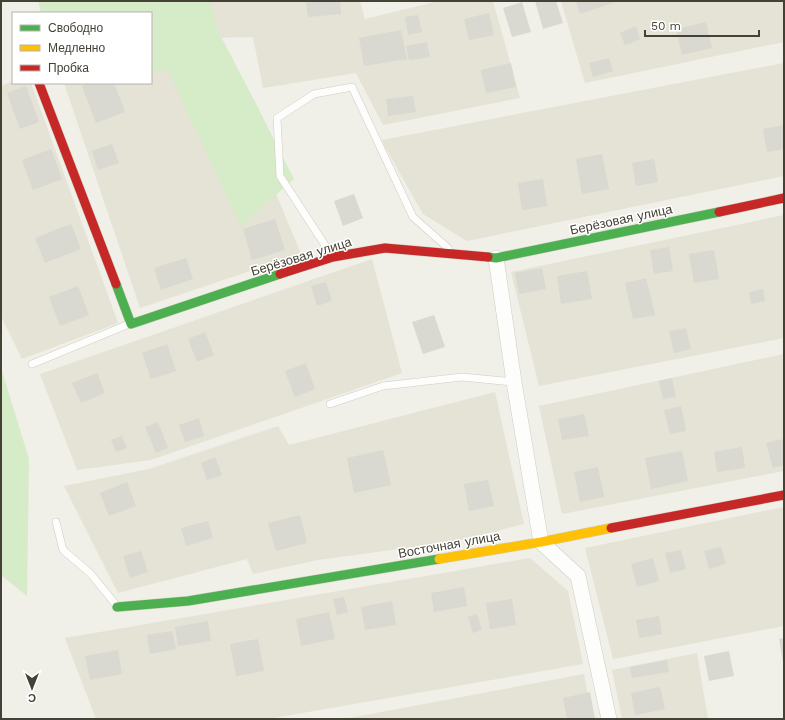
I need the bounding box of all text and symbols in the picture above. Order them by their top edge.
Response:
legend [12,12,152,84]
scale bar [645,12,759,38]
text: 50 m [651,19,681,33]
text: Свободно [48,21,103,35]
text: Медленно [48,41,105,55]
text: Пробка [48,61,89,75]
street label: Берёзовая улица [568,201,675,238]
street label: Берёзовая улица [249,234,354,279]
street label: Восточная улица [397,528,502,561]
north arrow [12,668,52,708]
text: С [28,691,36,704]

